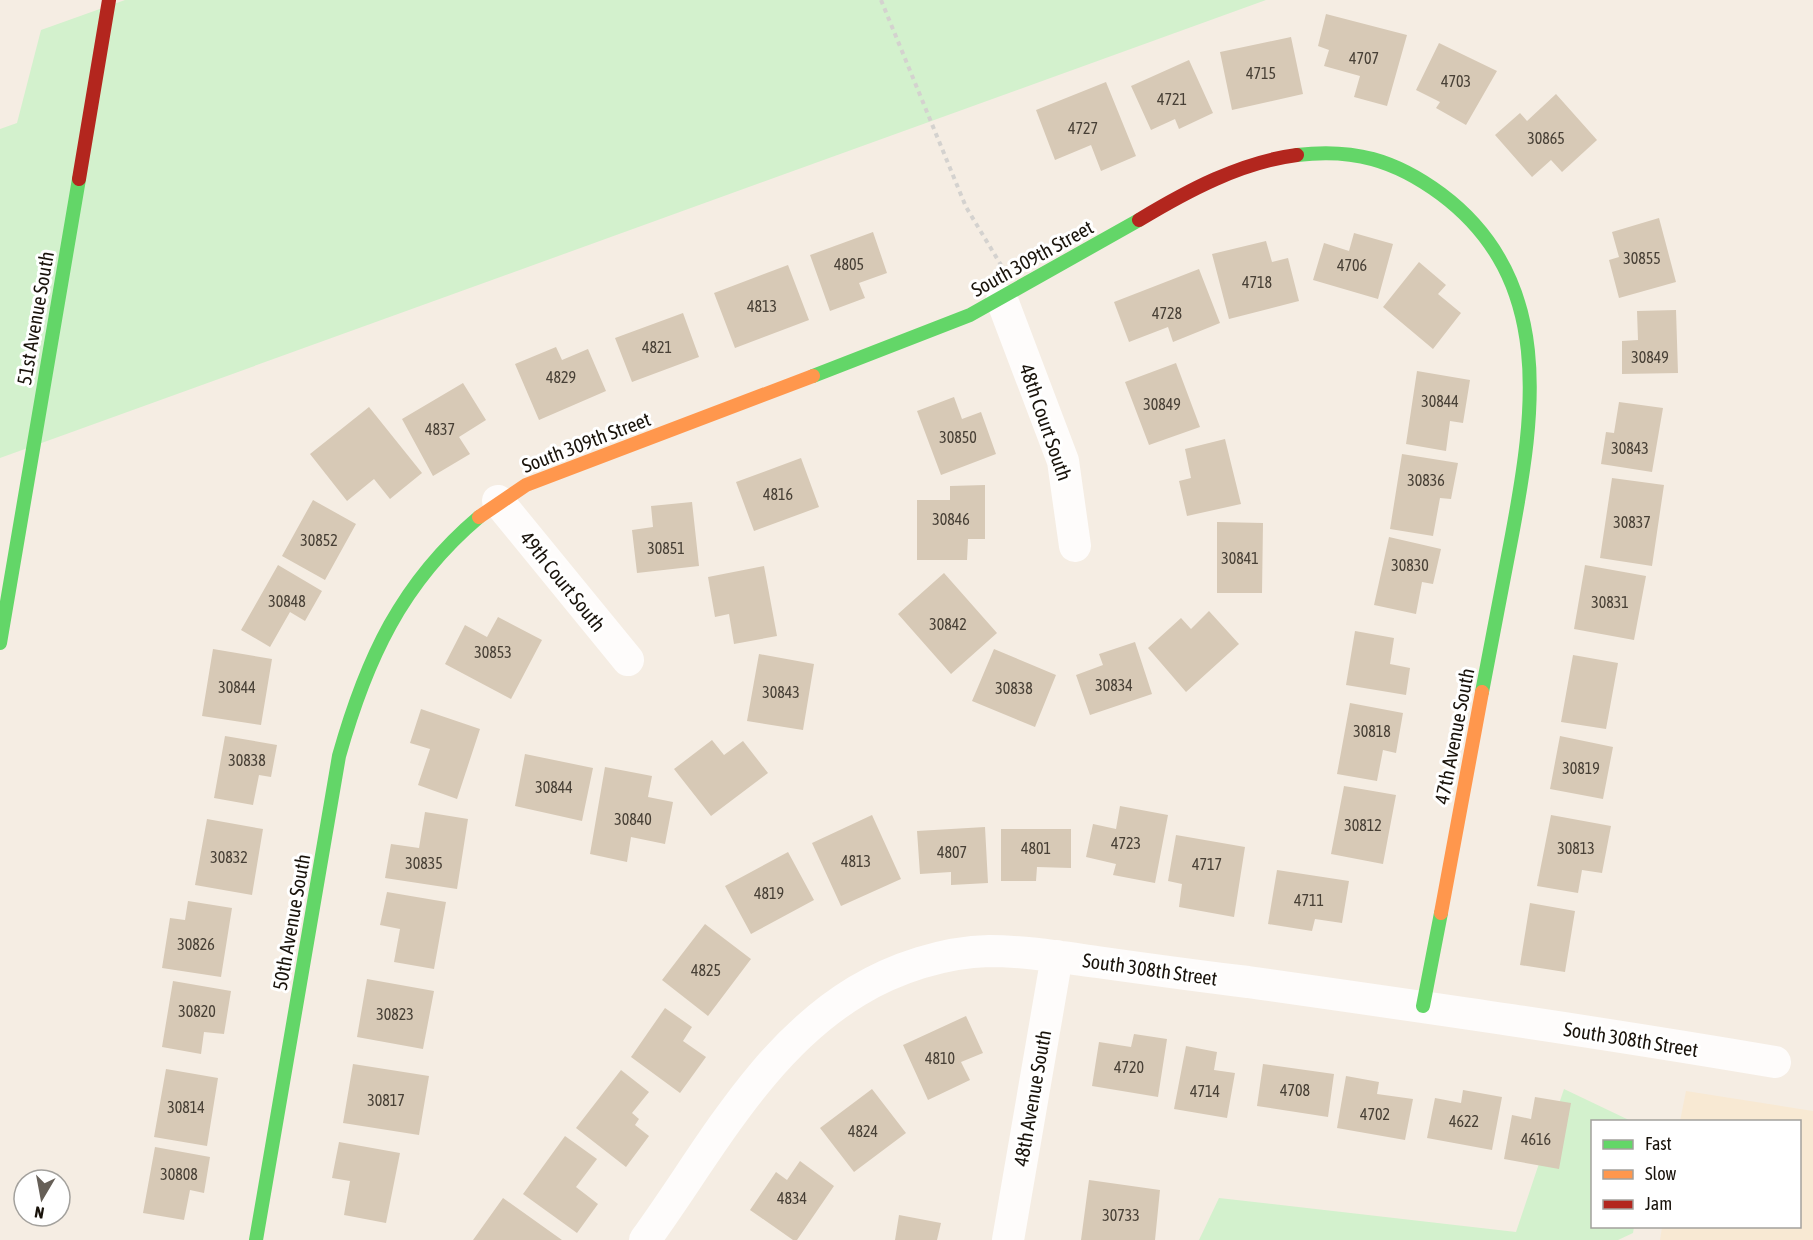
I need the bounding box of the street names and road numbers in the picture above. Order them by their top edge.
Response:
street label: South 309th Street [967,215,1097,301]
street label: 51st Avenue South [12,249,58,387]
street label: 48th Court South [1015,360,1077,484]
street label: South 309th Street [518,407,654,477]
street label: 49th Court South [516,526,610,636]
street label: 47th Avenue South [1430,666,1478,806]
street label: 50th Avenue South [268,852,314,992]
street label: South 308th Street [1081,948,1219,990]
street label: South 308th Street [1562,1017,1700,1061]
street label: 48th Avenue South [1009,1028,1055,1168]

